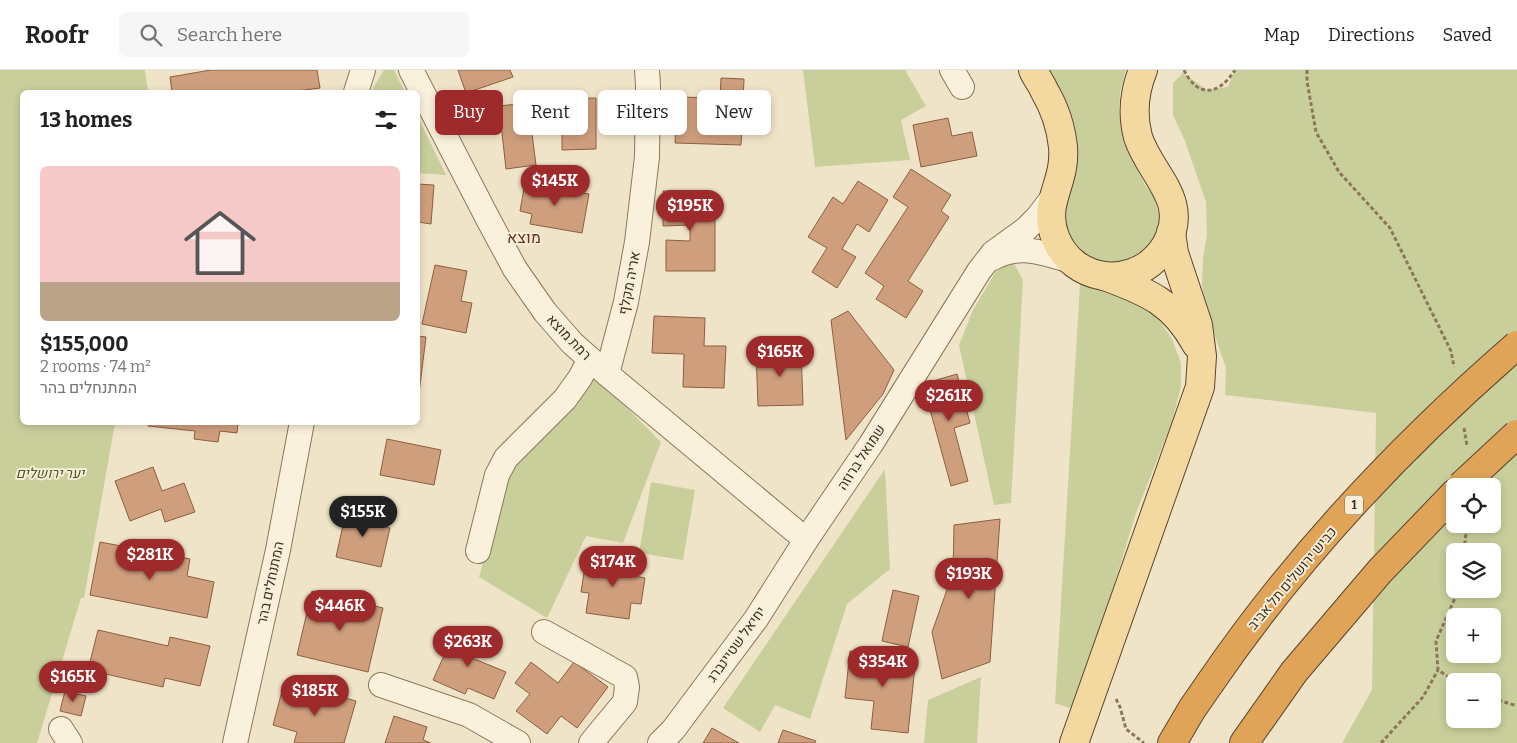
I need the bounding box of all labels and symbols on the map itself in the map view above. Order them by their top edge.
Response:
pin: $145K [520,164,590,207]
pin: $195K [655,190,725,232]
district label: מוצא [507,228,541,247]
street label: אריה מקלף [615,250,644,316]
street label: רמת מוצא [543,311,595,364]
pin: $165K [745,336,815,378]
pin: $261K [914,380,984,422]
street label: שמואל ברוזה [834,421,889,493]
park label: יער ירושלים [16,465,86,482]
pin: $155K [328,496,398,538]
road number: 1 [1345,496,1363,514]
street label: כביש ירושלים תל אביב [1244,523,1340,633]
pin: $281K [115,538,185,581]
street label: המתנחלים בהר [253,540,288,626]
pin: $174K [578,546,648,588]
pin: $193K [934,558,1004,600]
pin: $446K [305,590,375,632]
street label: יחיאל שטיינברג [703,603,769,685]
pin: $263K [433,626,503,668]
pin: $354K [848,646,918,688]
pin: $165K [38,660,108,703]
pin: $185K [280,674,350,717]

